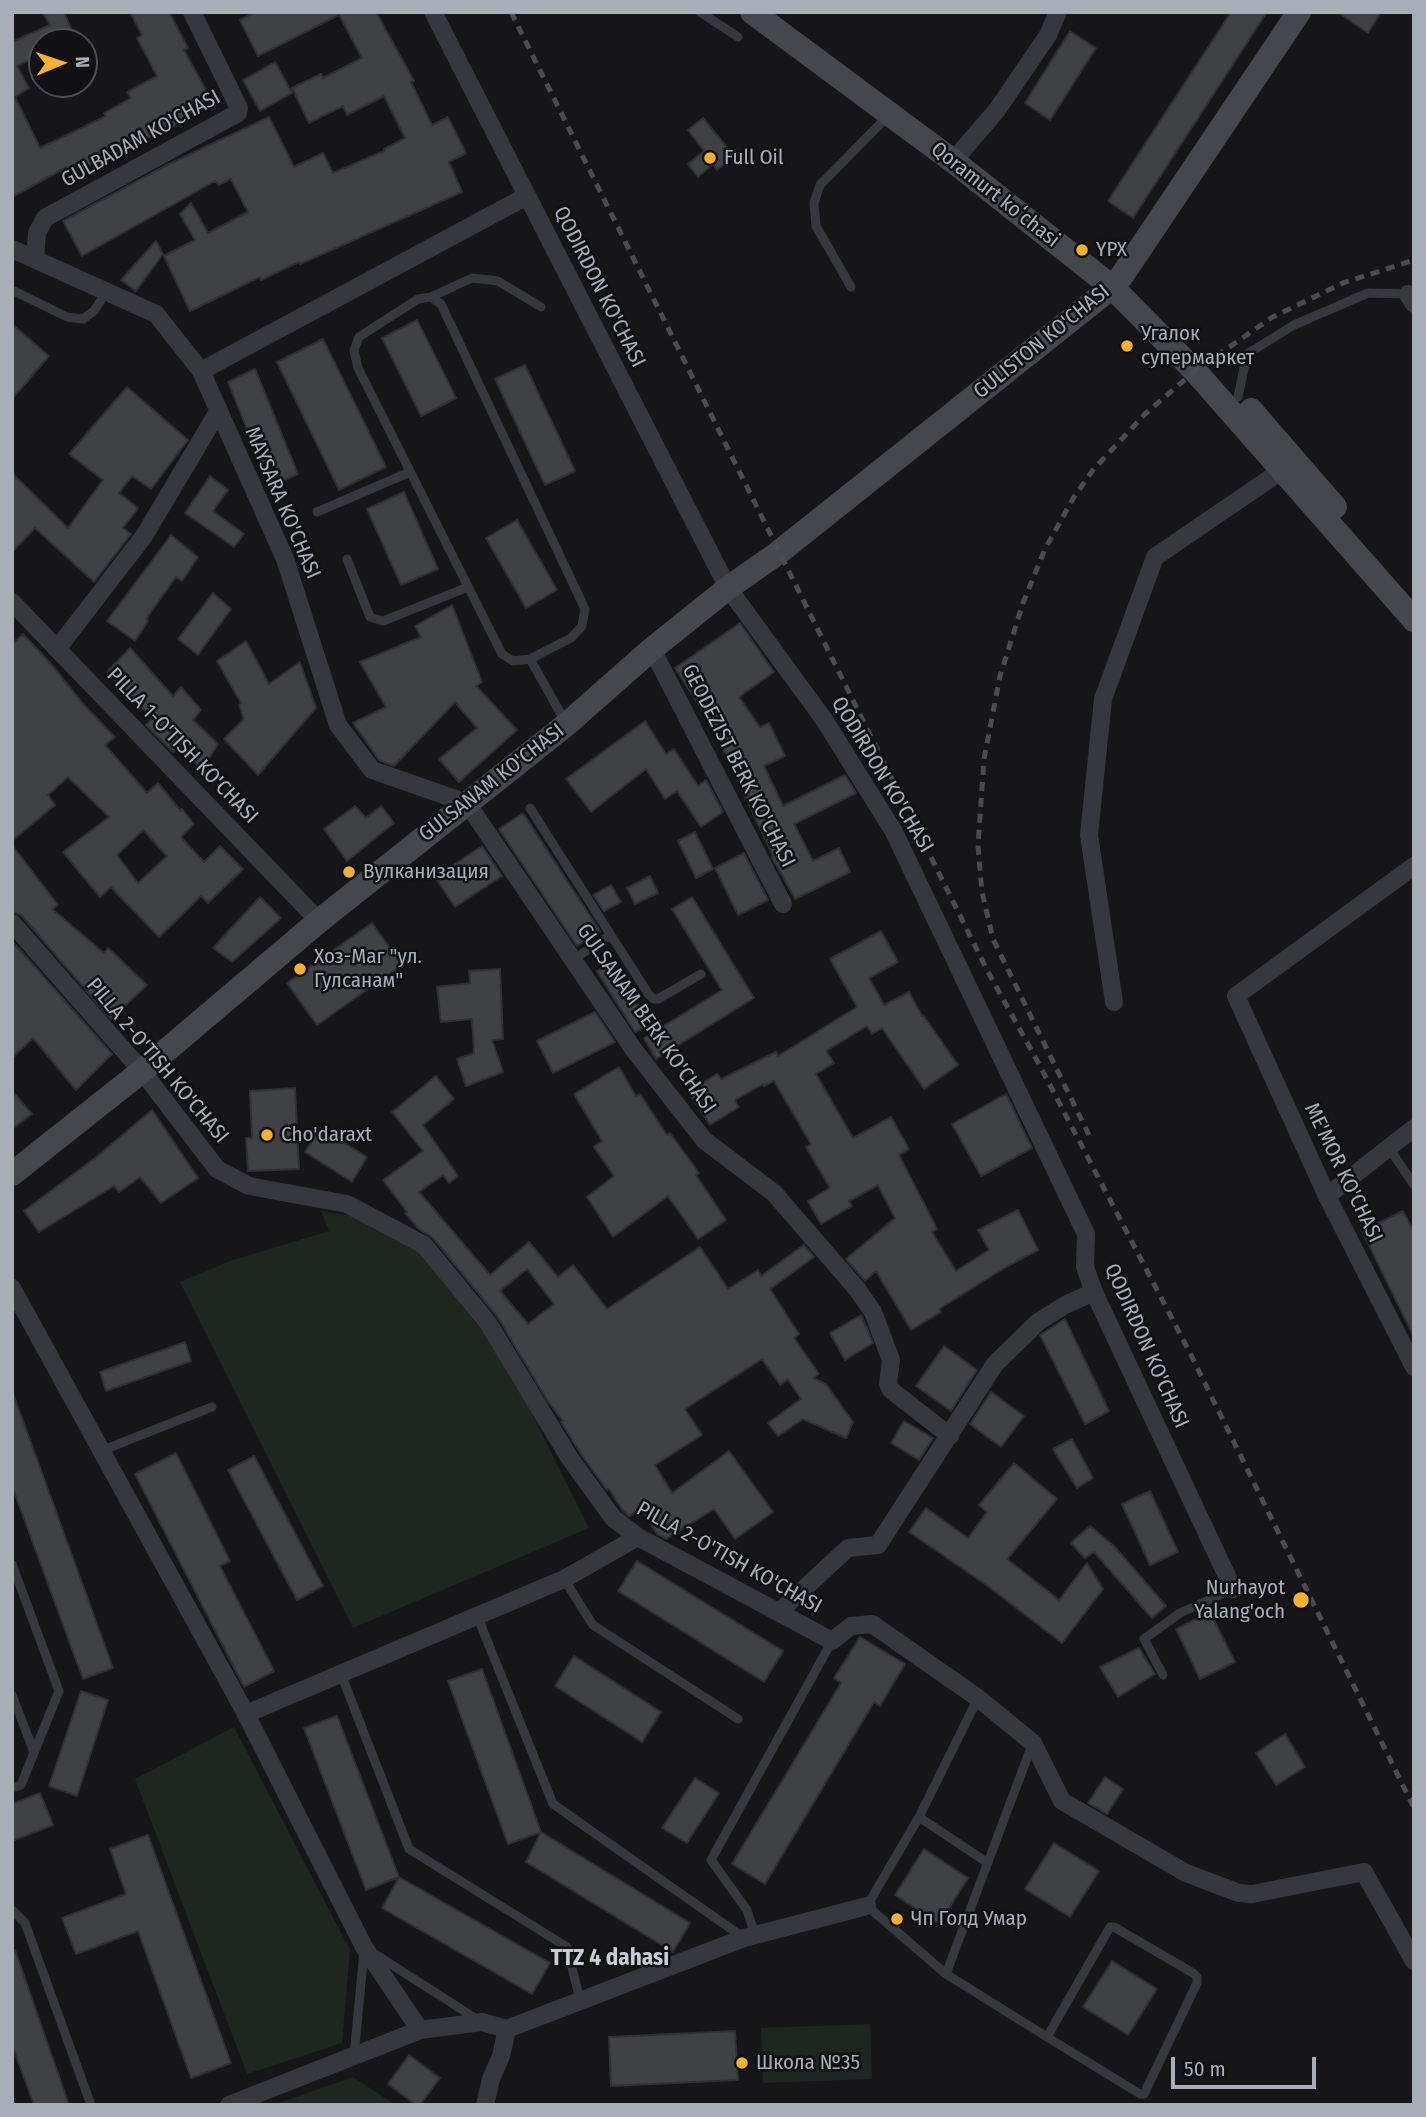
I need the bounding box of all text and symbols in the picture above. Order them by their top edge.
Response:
north arrow [28,28,98,98]
text: N [71,56,94,68]
street label: GULBADAM KO'CHASI [57,85,225,193]
street label: Qoramurt koʻchasi [926,137,1064,253]
place label: Full Oil [724,145,783,171]
marker: Full Oil [702,150,718,166]
street label: QODIRDON KO'CHASI [548,202,650,372]
place label: YPX [1096,237,1127,263]
marker: YPX [1074,242,1090,258]
street label: GULISTON KO'CHASI [969,279,1115,405]
place label: Угалок супермаркет [1141,321,1254,371]
marker: Угалок супермаркет [1119,338,1135,354]
street label: MAYSARA KO'CHASI [239,423,325,583]
street label: GEODEZIST BERK KO'CHASI [676,660,800,872]
street label: PILLA 1-O'TISH KO'CHASI [101,663,263,829]
street label: QODIRDON KO'CHASI [826,693,938,857]
street label: GULSANAM KO'CHASI [415,719,569,847]
place label: Вулканизация [363,859,489,885]
marker: Вулканизация [341,864,357,880]
street label: GULSANAM BERK KO'CHASI [571,919,721,1119]
place label: Хоз-Маг "ул. Гулсанам" [314,944,422,994]
marker: Хоз-Маг "ул. Гулсанам" [292,961,308,977]
street label: PILLA 2-O'TISH KO'CHASI [81,973,233,1149]
street label: ME'MOR KO'CHASI [1298,1099,1388,1247]
place label: Cho'daraxt [281,1122,372,1148]
marker: Cho'daraxt [259,1127,275,1143]
street label: QODIRDON KO'CHASI [1098,1260,1194,1432]
street label: PILLA 2-O'TISH KO'CHASI [632,1497,826,1619]
place label: Nurhayot Yalang'och [1194,1575,1285,1625]
marker: Nurhayot Yalang'och [1291,1590,1311,1610]
place label: Чп Голд Умар [911,1906,1027,1932]
marker: Чп Голд Умар [889,1911,905,1927]
district label: TTZ 4 dahasi [551,1945,669,1973]
scale bar [1174,2044,1319,2088]
place label: Школа №35 [756,2050,860,2076]
marker: Школа №35 [734,2055,750,2071]
text: 50 m [1184,2056,1226,2082]

